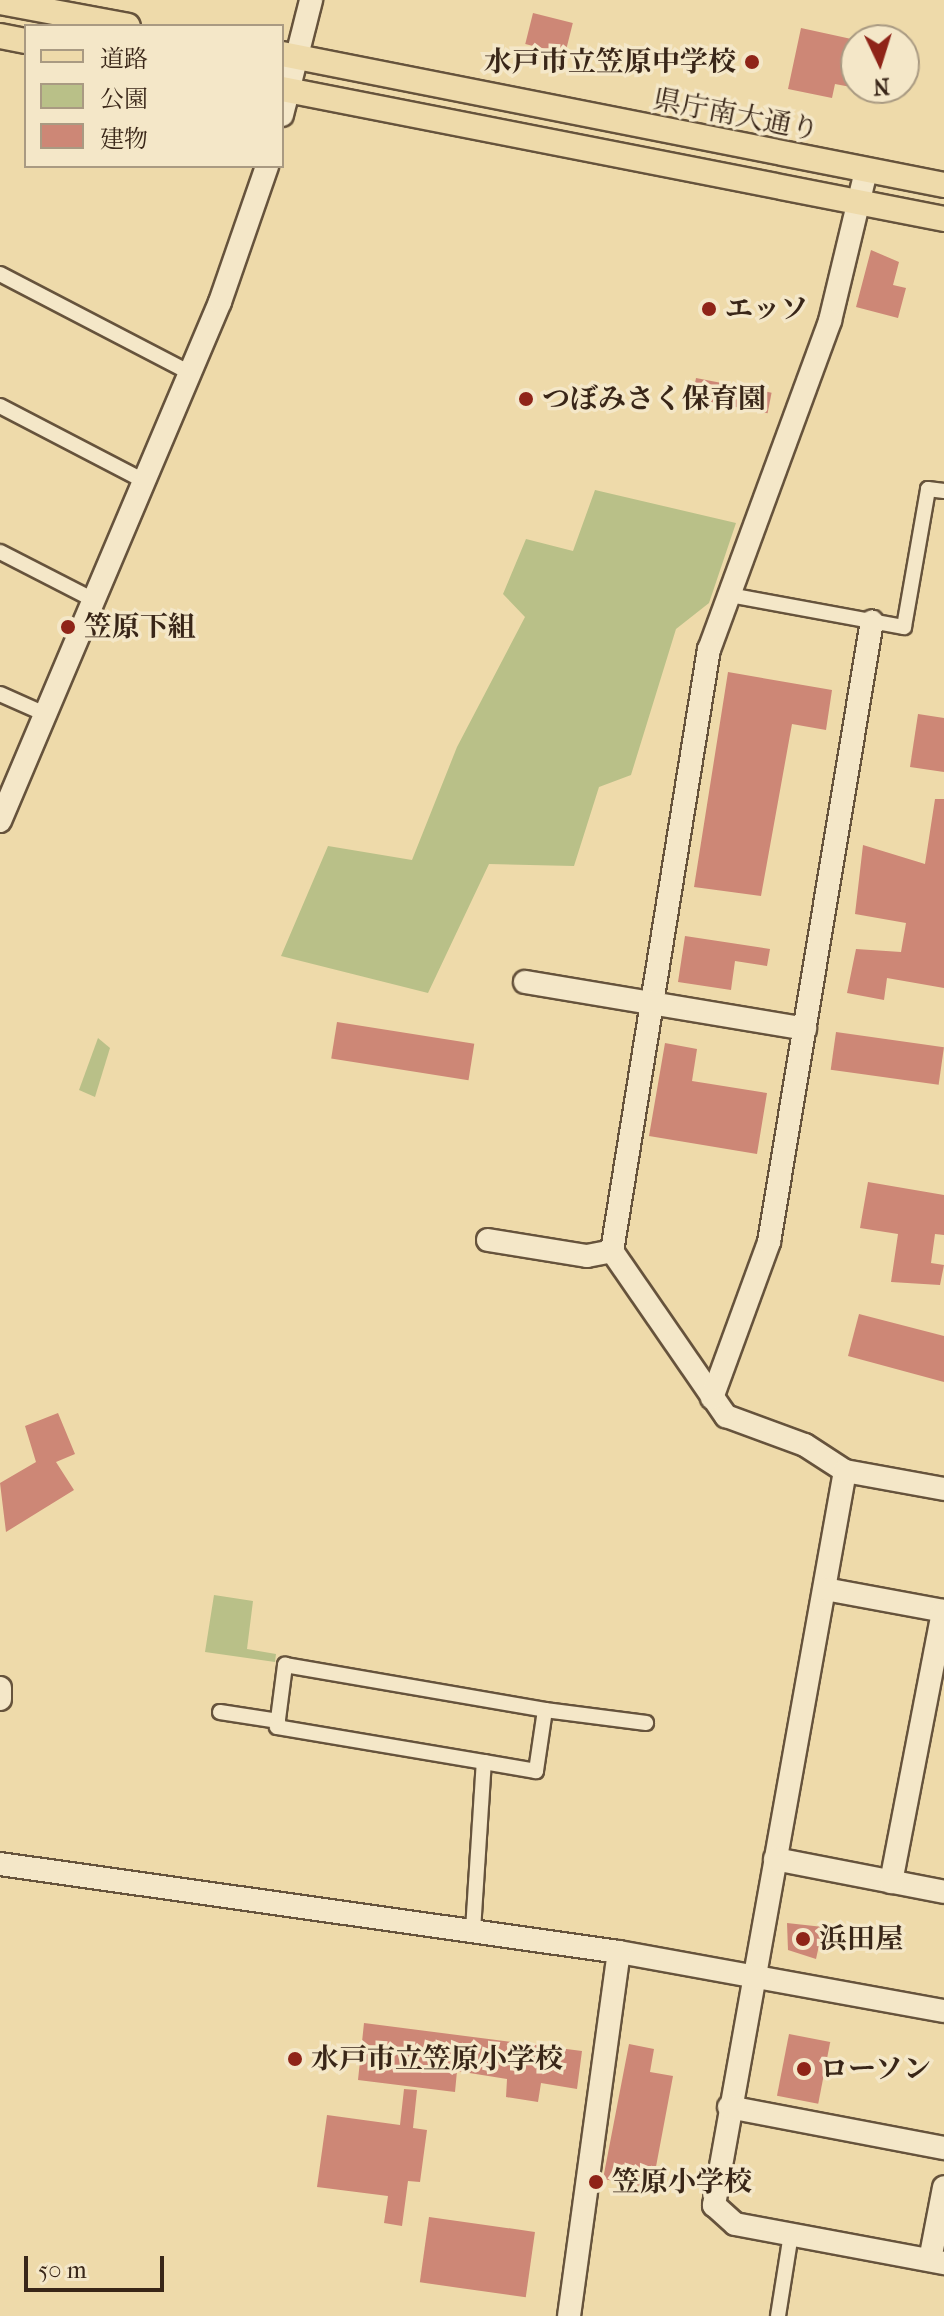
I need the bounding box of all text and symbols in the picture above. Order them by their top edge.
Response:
legend [24,24,284,168]
north arrow [840,24,920,104]
text: 道路 [100,45,148,73]
place label: 水戸市立笠原中学校 [484,45,736,79]
marker: 水戸市立笠原中学校 [743,53,761,71]
text: N [872,72,891,99]
street label: 県庁南大通り [650,82,822,148]
text: 公園 [100,85,148,113]
text: 建物 [100,125,148,153]
place label: エッソ [725,292,809,326]
marker: エッソ [700,300,718,318]
place label: つぼみさく保育園 [542,382,766,416]
marker: つぼみさく保育園 [517,390,535,408]
place label: 笠原下組 [84,610,196,644]
marker: 笠原下組 [59,618,77,636]
place label: 浜田屋 [819,1922,903,1956]
marker: 浜田屋 [794,1930,812,1948]
place label: 水戸市立笠原小学校 [311,2042,563,2076]
marker: 水戸市立笠原小学校 [286,2050,304,2068]
place label: ローソン [820,2052,932,2086]
marker: ローソン [795,2060,813,2078]
place label: 笠原小学校 [612,2165,752,2199]
marker: 笠原小学校 [587,2173,605,2191]
scale bar [28,2240,168,2290]
text: 50 m [38,2256,87,2284]

